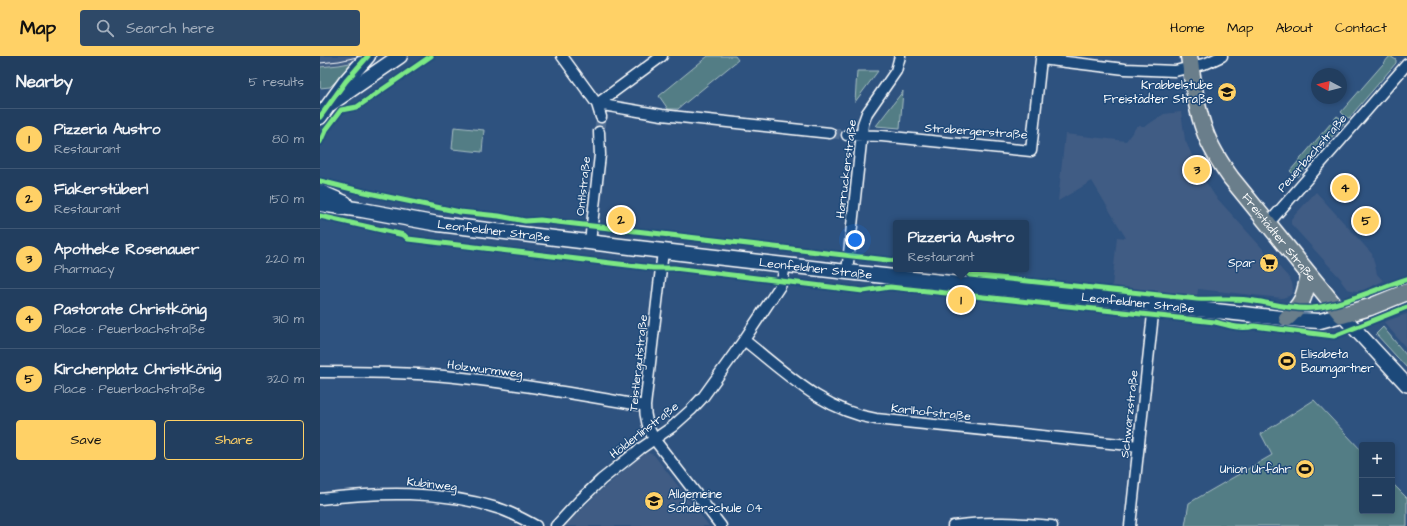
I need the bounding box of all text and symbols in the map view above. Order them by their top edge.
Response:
search box [80,10,360,46]
text: Map [20,15,56,42]
icon: search [94,17,116,39]
text: Search here [126,18,215,39]
text: Home [1170,18,1205,38]
text: Map [1227,18,1253,38]
text: About [1275,18,1313,38]
text: Contact [1335,18,1387,38]
north arrow [1311,68,1347,104]
text: Nearby [16,70,73,94]
text: 5 results [248,73,304,91]
place label: Krabbelstube Freistädter Straße [1104,77,1214,108]
school or university icon: Krabbelstube Freistädter Straße [1216,81,1238,103]
street label: Peuerbachstraße [1274,110,1351,196]
street label: Harruckerstraße [832,118,861,219]
text: Pizzeria Austro [54,119,161,140]
street label: Strabergerstraße [924,119,1028,145]
text: 1 [28,130,30,148]
text: 80 m [272,130,304,148]
text: Restaurant [54,140,121,158]
street label: Ontlstraße [572,155,595,216]
pin: 3 [1184,155,1210,185]
pin: 4 [1332,173,1358,203]
text: Fiakerstüberl [54,179,148,200]
text: 2 [25,190,33,208]
text: 150 m [270,190,304,208]
street label: Freistädter Straße [1237,190,1320,286]
text: Restaurant [54,200,121,218]
pin: 2 [608,205,634,235]
pin: 5 [1353,206,1379,236]
street label: Leonfeldner Straße [436,216,552,246]
popup [893,220,1029,272]
text: Pizzeria Austro [908,227,1014,248]
your location [845,230,865,250]
text: Apotheke Rosenauer [54,239,199,260]
text: Restaurant [908,248,975,266]
text: 3 [26,250,32,268]
text: 220 m [266,250,304,268]
supermarket icon: Spar [1258,252,1280,274]
street label: Leonfeldner Straße [758,254,873,284]
place label: Spar [1228,255,1255,272]
text: Pharmacy [54,260,115,278]
pin: 1 [948,285,974,315]
street label: Leonfeldner Straße [1080,289,1196,318]
text: Pastorate Christkönig [54,299,207,320]
text: 4 [25,310,33,328]
text: 310 m [272,310,304,328]
street label: Teistlergutstraße [625,313,653,412]
text: Place · Peuerbachstraße [54,320,205,338]
place label: Elisabeta Baumgartner [1301,346,1374,378]
sports icon: Elisabeta Baumgartner [1276,350,1298,372]
street label: Holzwurmweg [446,356,524,384]
text: Kirchenplatz Christkönig [54,359,221,380]
street label: Schwarzstraße [1116,369,1143,459]
text: 5 [24,370,34,388]
text: 320 m [266,370,304,388]
text: Place · Peuerbachstraße [54,380,205,398]
street label: Hölderlinstraße [606,398,683,463]
street label: Karlhofstraße [890,400,972,425]
button: Save [16,420,156,460]
button: Share [164,420,304,460]
map controls [1359,442,1395,514]
button: + [1359,442,1395,478]
sports icon: Union Urfahr [1294,458,1316,480]
place label: Union Urfahr [1220,461,1291,478]
street label: Kubinweg [406,473,458,497]
button: − [1359,478,1395,514]
place label: Allgemeine Sonderschule 04 [668,486,762,517]
school or university icon: Allgemeine Sonderschule 04 [643,490,665,512]

